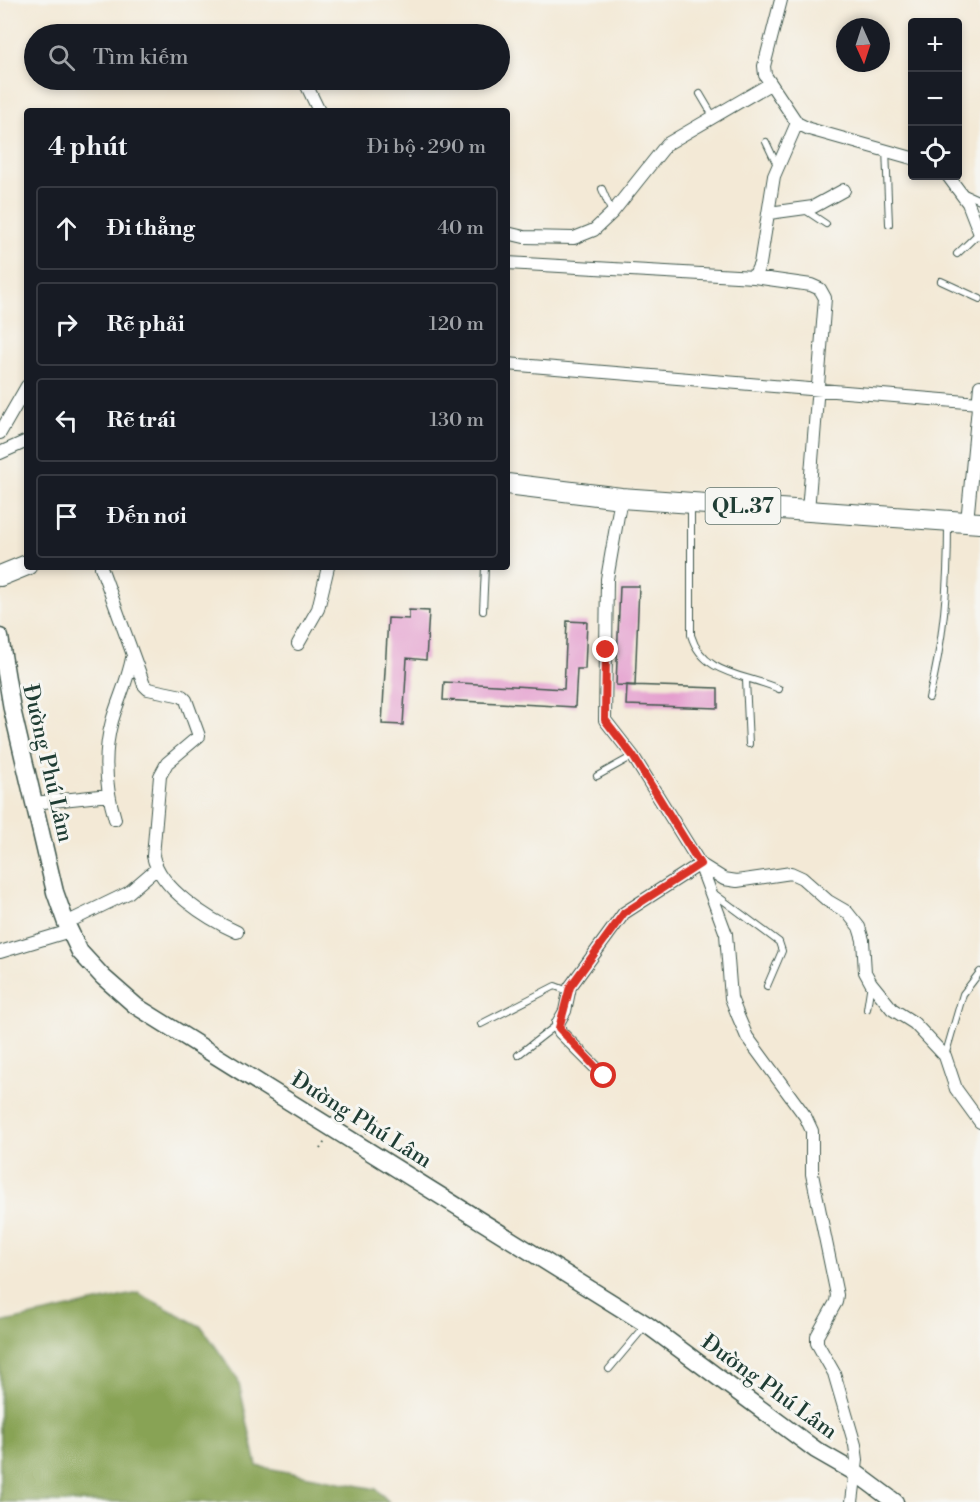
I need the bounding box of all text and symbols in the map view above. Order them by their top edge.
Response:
north arrow [836,18,890,72]
map controls [908,18,962,180]
button: + [908,18,962,72]
search box [24,24,510,90]
icon: search [45,41,78,74]
text: Tìm kiếm [93,44,189,71]
button: − [908,72,962,126]
button: locate [908,126,962,180]
text: 4 phút [48,131,127,163]
text: Đi bộ · 290 m [367,135,486,160]
icon: ahead [50,212,83,245]
text: Đi thẳng [107,215,195,242]
text: 40 m [437,216,484,241]
icon: right [50,308,83,341]
text: Rẽ phải [107,311,185,338]
text: 120 m [429,312,484,337]
icon: left [50,404,83,437]
text: Rẽ trái [107,407,176,434]
text: 130 m [429,408,484,433]
road number: QL.37 [706,488,780,524]
icon: arrive [50,500,83,533]
text: Đến nơi [107,503,187,530]
route end [592,636,618,662]
street label: Đường Phú Lâm [16,682,79,845]
route start [590,1062,616,1088]
street label: Đường Phú Lâm [286,1066,437,1174]
street label: Đường Phú Lâm [696,1329,842,1446]

